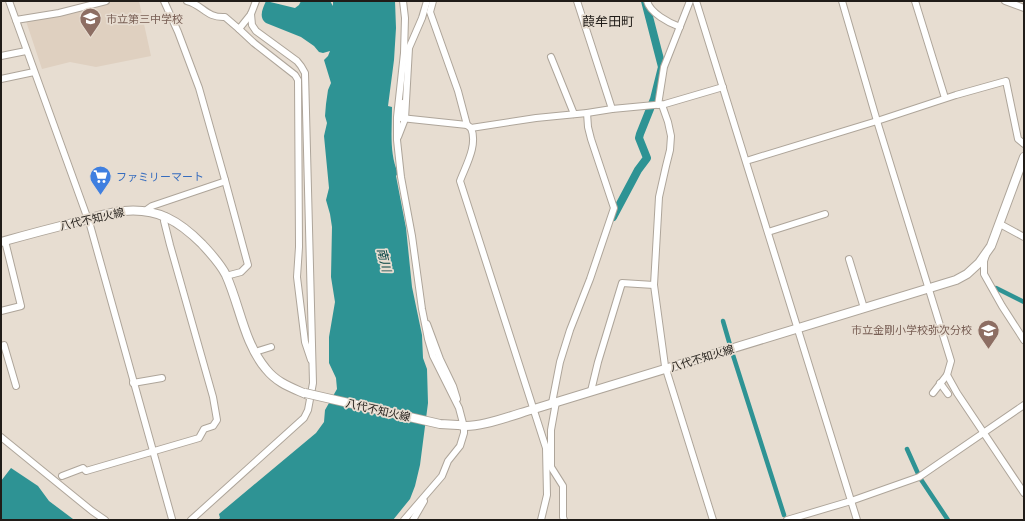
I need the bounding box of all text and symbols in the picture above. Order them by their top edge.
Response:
school or university icon: 市立第三中学校 [77,6,103,39]
place label: 市立第三中学校 [106,11,183,26]
district label: 葭牟田町 [582,12,634,30]
supermarket icon: ファミリーマート [88,164,114,197]
place label: ファミリーマート [116,169,204,184]
street label: 八代不知火線 [58,204,126,233]
water label: 南川 [373,246,396,276]
school or university icon: 市立金剛小学校弥次分校 [975,317,1001,350]
place label: 市立金剛小学校弥次分校 [851,322,972,337]
street label: 八代不知火線 [668,341,736,374]
street label: 八代不知火線 [344,395,412,424]

